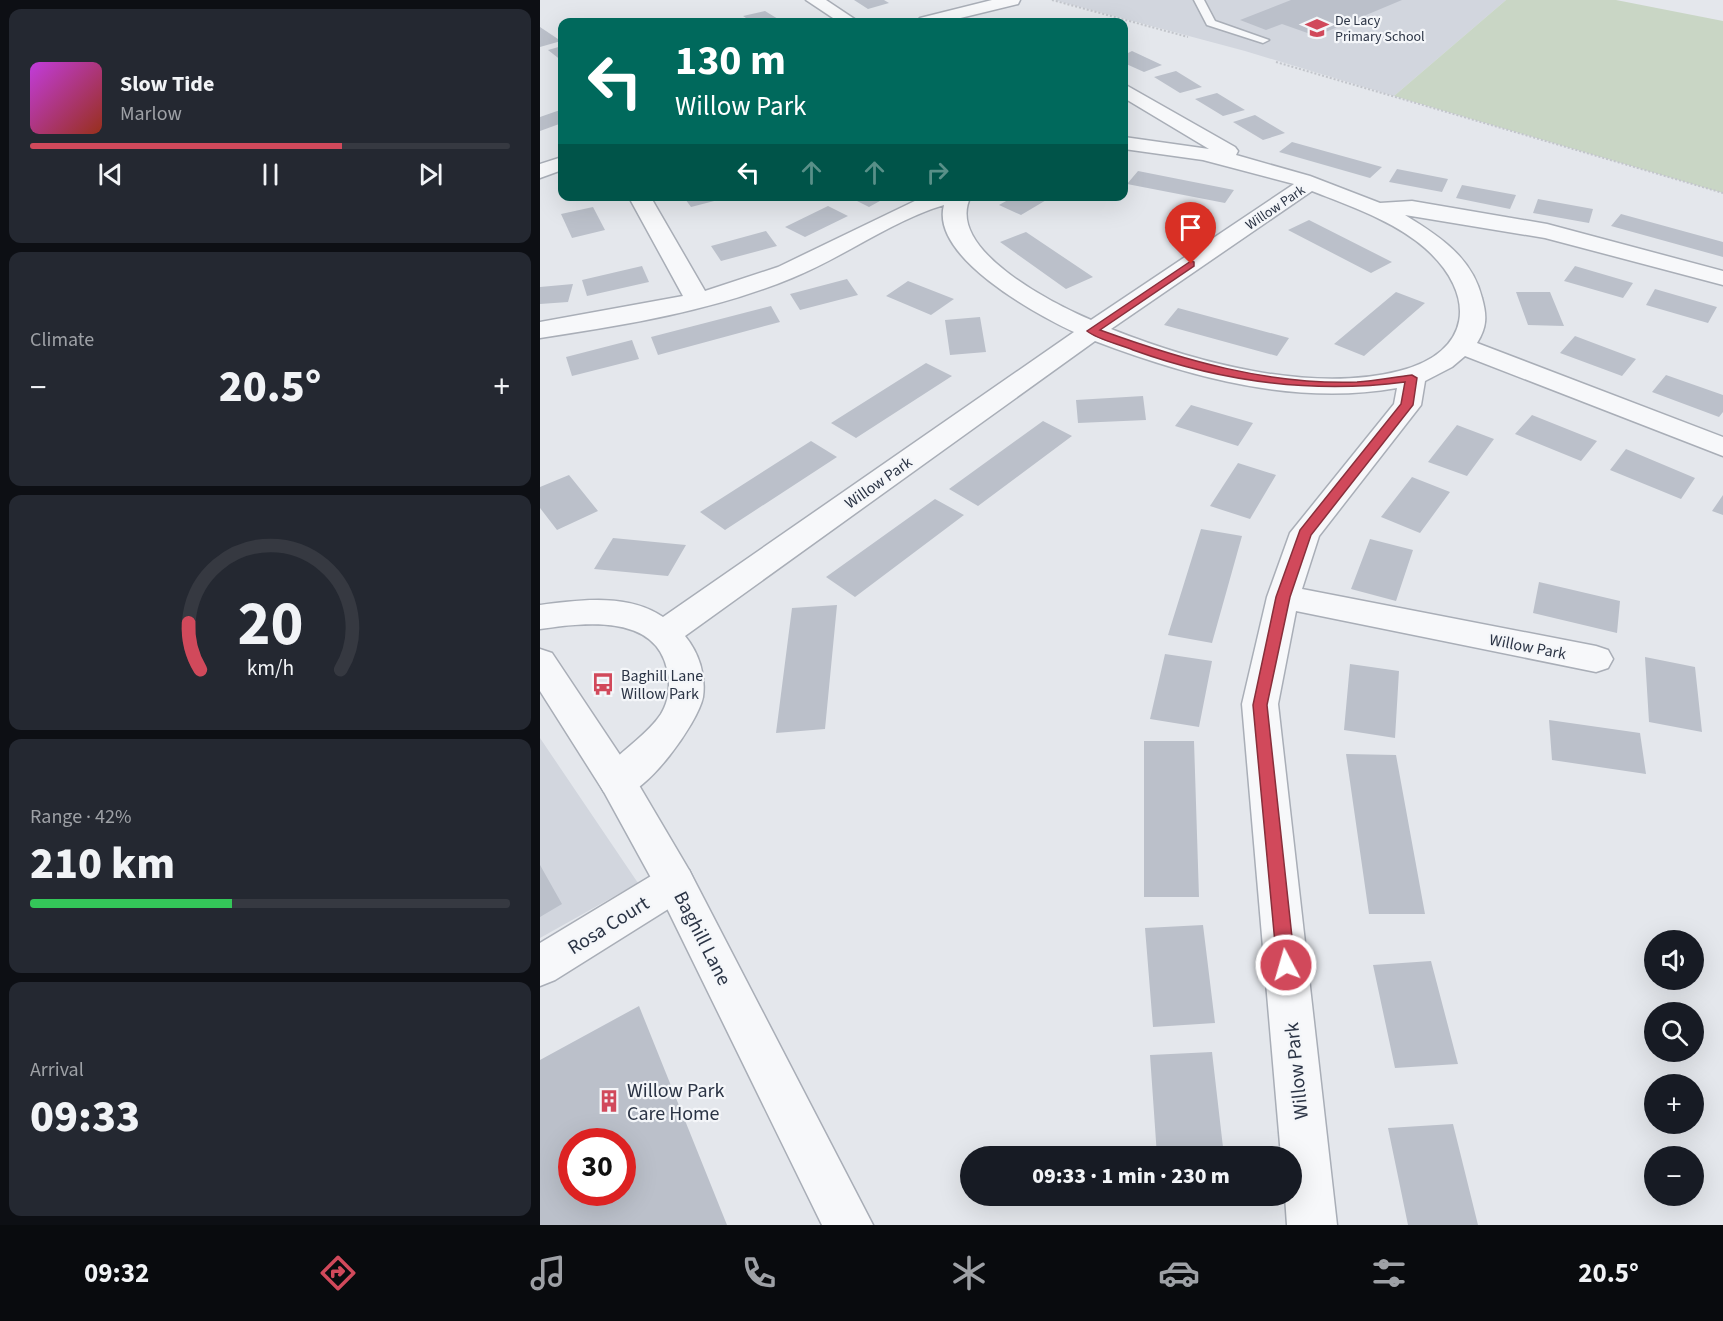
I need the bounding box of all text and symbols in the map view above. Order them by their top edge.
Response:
place label: De Lacy Primary School [1335,11,1425,47]
school or university icon: De Lacy Primary School [1304,15,1330,41]
text: 130 m [675,31,786,91]
icon: left [576,42,654,120]
text: Slow Tide [120,68,214,100]
text: Willow Park [675,87,806,126]
text: Marlow [120,100,182,128]
icon: left [732,156,765,189]
icon: ahead [795,156,828,189]
icon: ahead [858,156,891,189]
icon: right [921,156,954,189]
icon: previous [94,158,127,191]
icon: pause [254,158,287,191]
icon: next [414,158,447,191]
street label: Willow Park [1242,180,1309,235]
pin [1165,202,1216,264]
icon: arrive [1174,211,1207,244]
text: Climate [30,326,94,354]
text: 20.5° [219,355,321,419]
text: − [30,364,46,411]
text: + [494,364,510,411]
street label: Willow Park [840,451,917,514]
text: 20 [237,580,303,669]
street label: Willow Park [1487,629,1568,665]
text: km/h [246,653,294,684]
place label: Baghill Lane Willow Park [621,665,703,705]
bus stop icon: Baghill Lane Willow Park [590,671,616,697]
text: Range · 42% [30,803,131,831]
text: 210 km [30,832,175,896]
street label: Baghill Lane [666,886,738,991]
street label: Rosa Court [562,890,655,962]
map controls [1644,930,1704,1206]
button: sound [1644,930,1704,990]
position arrow [1254,933,1318,997]
button: search [1644,1002,1704,1062]
street label: Willow Park [1278,1021,1316,1121]
text: Arrival [30,1056,84,1084]
button: + [1644,1074,1704,1134]
place label: Willow Park Care Home [627,1077,724,1128]
text: 09:33 [30,1085,140,1149]
building icon: Willow Park Care Home [596,1088,622,1114]
speed limit sign: 30 [558,1128,636,1206]
button: − [1644,1146,1704,1206]
text: 09:33 · 1 min · 230 m [1032,1160,1230,1192]
icon: directions [317,1252,359,1294]
icon: music [527,1252,569,1294]
icon: phone [738,1252,780,1294]
icon: climate [948,1252,990,1294]
icon: car [1158,1252,1200,1294]
icon: filters [1368,1252,1410,1294]
text: 09:32 [84,1254,149,1293]
text: 20.5° [1578,1254,1639,1293]

